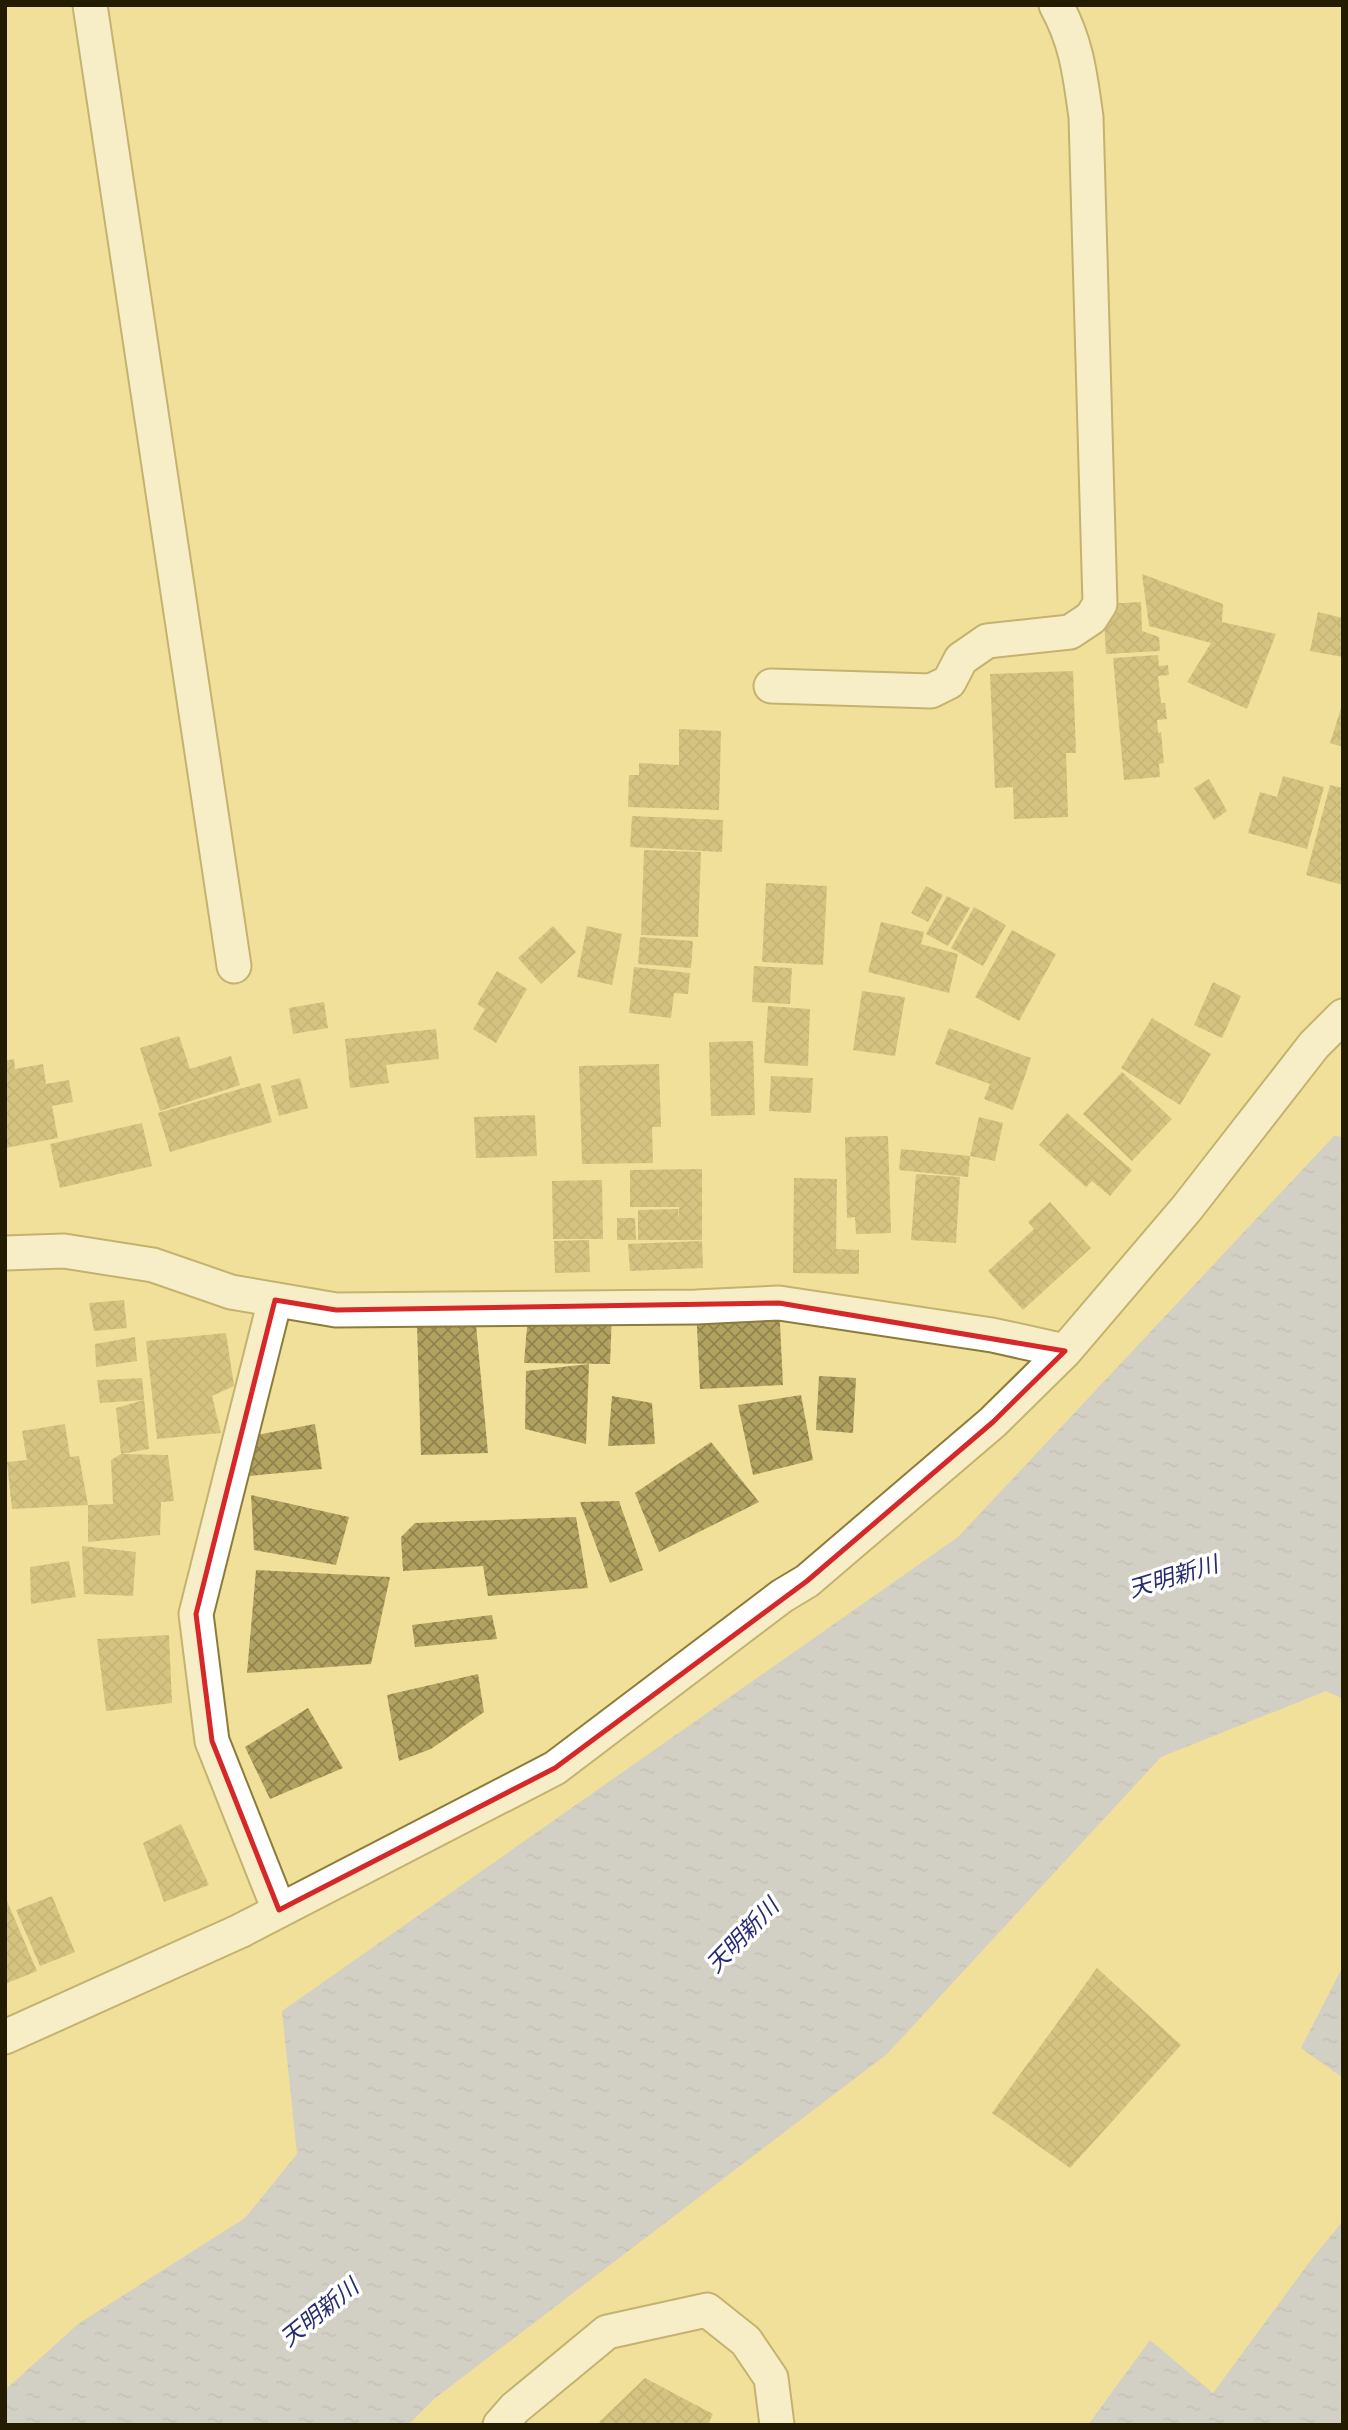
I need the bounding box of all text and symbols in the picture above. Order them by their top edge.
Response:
water label: 天明新川 [1125,1548,1224,1603]
water label: 天明新川 [700,1890,786,1978]
water label: 天明新川 [274,2270,366,2352]

